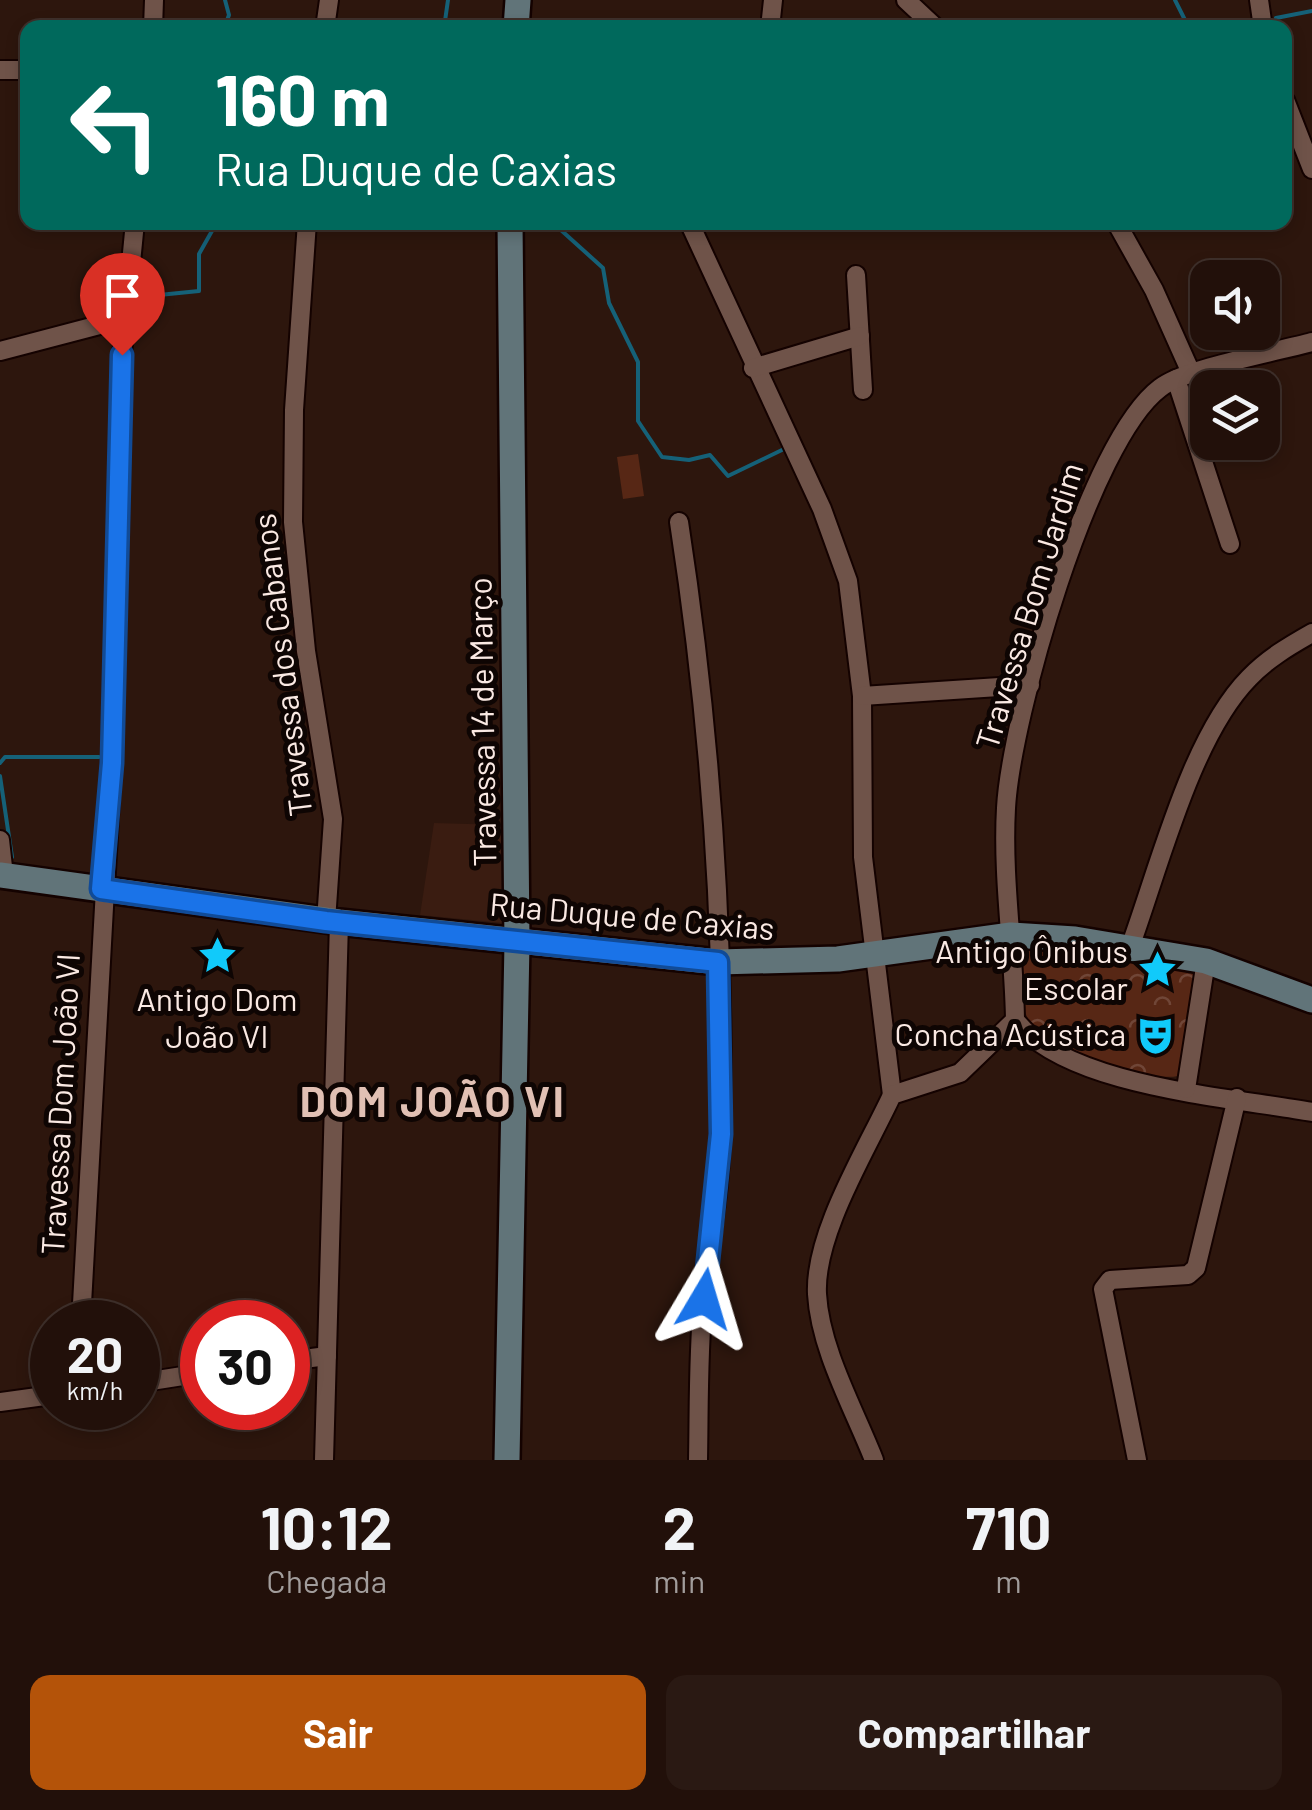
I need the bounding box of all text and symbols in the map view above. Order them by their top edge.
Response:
text: 160 m [215,56,390,140]
icon: left [50,60,180,190]
text: Rua Duque de Caxias [215,141,617,195]
pin [80,253,165,356]
map controls [1190,260,1280,460]
button: sound [1190,260,1280,350]
icon: arrive [95,268,150,323]
button: layers [1190,370,1280,460]
street label: Travessa Bom Jardim [966,458,1090,753]
street label: Travessa dos Cabanos [244,512,318,819]
street label: Travessa 14 de Março [459,577,503,867]
street label: Rua Duque de Caxias [488,884,776,946]
place label: Antigo Ônibus Escolar [935,931,1128,1006]
place icon: Antigo Dom João VI [196,934,238,976]
place icon: Antigo Ônibus Escolar [1137,949,1179,991]
street label: Travessa Dom João VI [32,952,86,1256]
place label: Antigo Dom João VI [136,979,298,1054]
place label: Concha Acústica [894,1014,1126,1052]
theatre icon: Concha Acústica [1135,1014,1177,1056]
district label: DOM JOÃO VI [300,1075,566,1125]
position arrow [652,1247,756,1351]
speed limit sign: 30 [180,1300,310,1430]
text: 20 [67,1323,123,1383]
text: km/h [67,1375,123,1405]
text: 10:12 [261,1490,393,1562]
text: 2 [662,1490,696,1562]
text: 710 [966,1490,1051,1562]
text: Chegada [266,1561,387,1599]
text: min [653,1561,705,1599]
text: m [995,1561,1022,1599]
button: Sair [30,1675,646,1790]
button: Compartilhar [666,1675,1282,1790]

